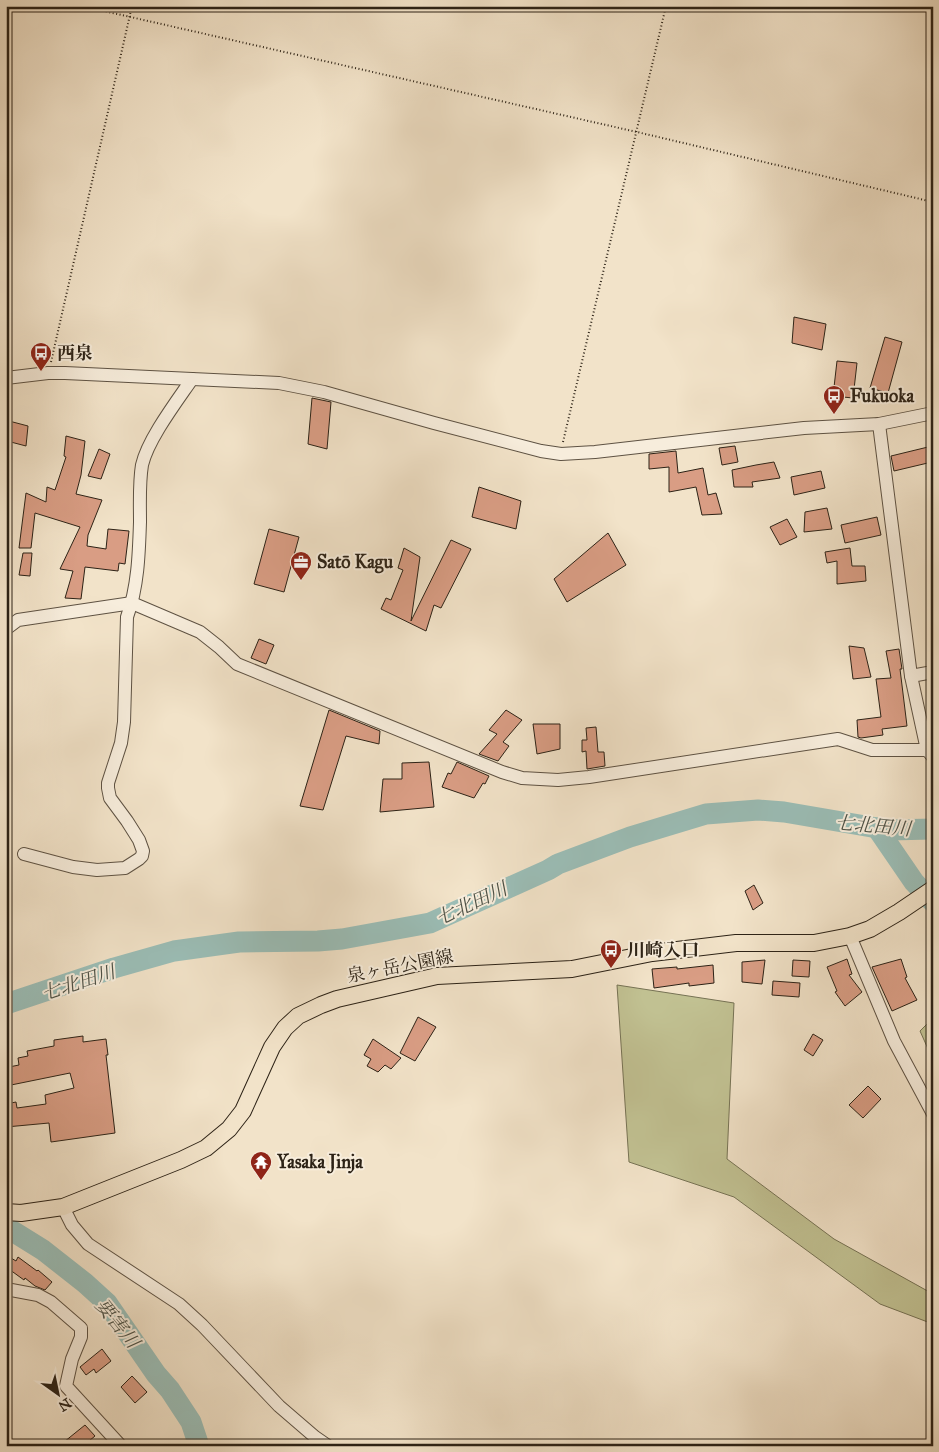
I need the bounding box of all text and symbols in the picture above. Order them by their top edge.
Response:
bus stop icon: 西泉 [29,341,53,372]
place label: 西泉 [57,342,93,364]
bus stop icon: Fukuoka [822,384,846,415]
place label: Fukuoka [850,385,915,407]
office icon: Satō Kagu [289,550,313,581]
place label: Satō Kagu [317,551,393,574]
water label: 七北田川 [834,811,914,840]
water label: 七北田川 [432,876,512,930]
bus stop icon: 川崎入口 [599,938,623,969]
place label: 川崎入口 [627,939,699,961]
street label: 泉ヶ岳公園線 [345,945,455,987]
water label: 七北田川 [38,959,120,1005]
temple icon: Yasaka Jinja [249,1150,273,1181]
place label: Yasaka Jinja [276,1151,363,1174]
water label: 要害川 [91,1294,146,1354]
north arrow [32,1370,82,1420]
text: N [55,1394,74,1415]

